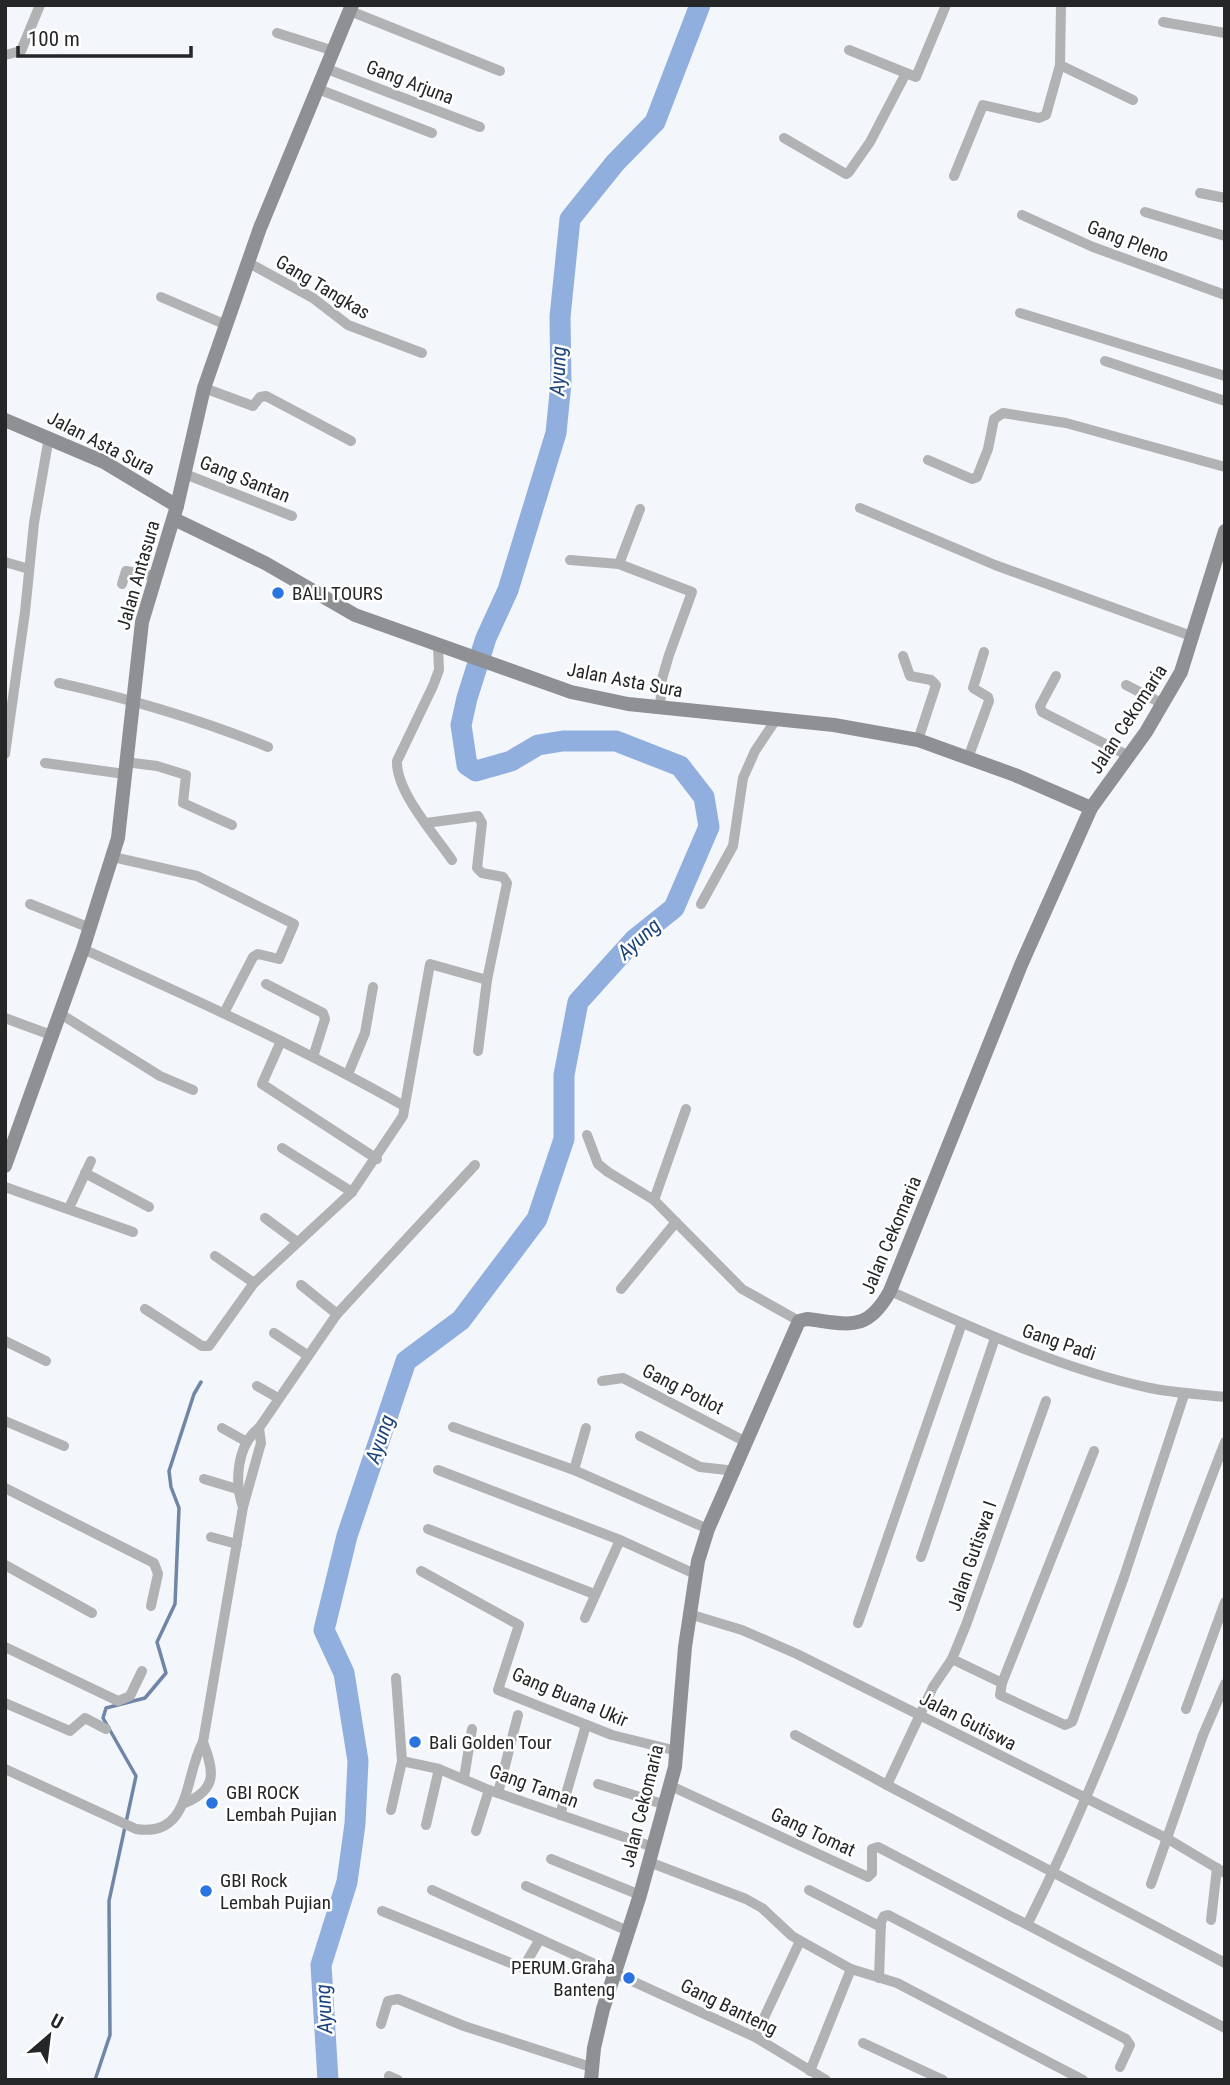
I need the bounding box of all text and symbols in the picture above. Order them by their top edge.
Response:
scale bar [18,14,191,58]
text: 100 m [28,27,80,51]
street label: Gang Arjuna [363,55,457,109]
street label: Gang Pleno [1084,215,1172,267]
street label: Gang Tangkas [272,250,374,324]
water label: Ayung [545,346,571,397]
street label: Jalan Asta Sura [43,406,159,480]
street label: Gang Santan [196,450,294,508]
street label: Jalan Antasura [111,518,165,632]
place label: BALI TOURS [292,582,383,605]
marker: BALI TOURS [270,585,286,601]
street label: Jalan Asta Sura [565,657,685,703]
street label: Jalan Cekomaria [1084,660,1172,778]
water label: Ayung [612,914,665,965]
street label: Jalan Cekomaria [856,1173,926,1297]
street label: Gang Padi [1019,1319,1099,1365]
street label: Gang Potlot [638,1359,728,1419]
water label: Ayung [360,1412,399,1467]
street label: Jalan Gutiswa I [942,1498,1002,1614]
street label: Gang Buana Ukir [508,1662,632,1732]
street label: Jalan Gutiswa [916,1687,1020,1755]
place label: Bali Golden Tour [429,1731,552,1754]
marker: Bali Golden Tour [407,1734,423,1750]
street label: Jalan Cekomaria [616,1742,668,1870]
street label: Gang Taman [486,1759,582,1813]
place label: GBI ROCK Lembah Pujian [226,1781,337,1826]
marker: GBI ROCK Lembah Pujian [204,1795,220,1811]
street label: Gang Tomat [767,1802,859,1862]
place label: GBI Rock Lembah Pujian [220,1869,331,1914]
marker: GBI Rock Lembah Pujian [198,1883,214,1899]
place label: PERUM.Graha Banteng [511,1956,615,2001]
marker: PERUM.Graha Banteng [621,1970,637,1986]
street label: Gang Banteng [677,1974,781,2040]
water label: Ayung [311,1984,337,2035]
north arrow [14,2001,84,2071]
text: U [47,2009,67,2034]

